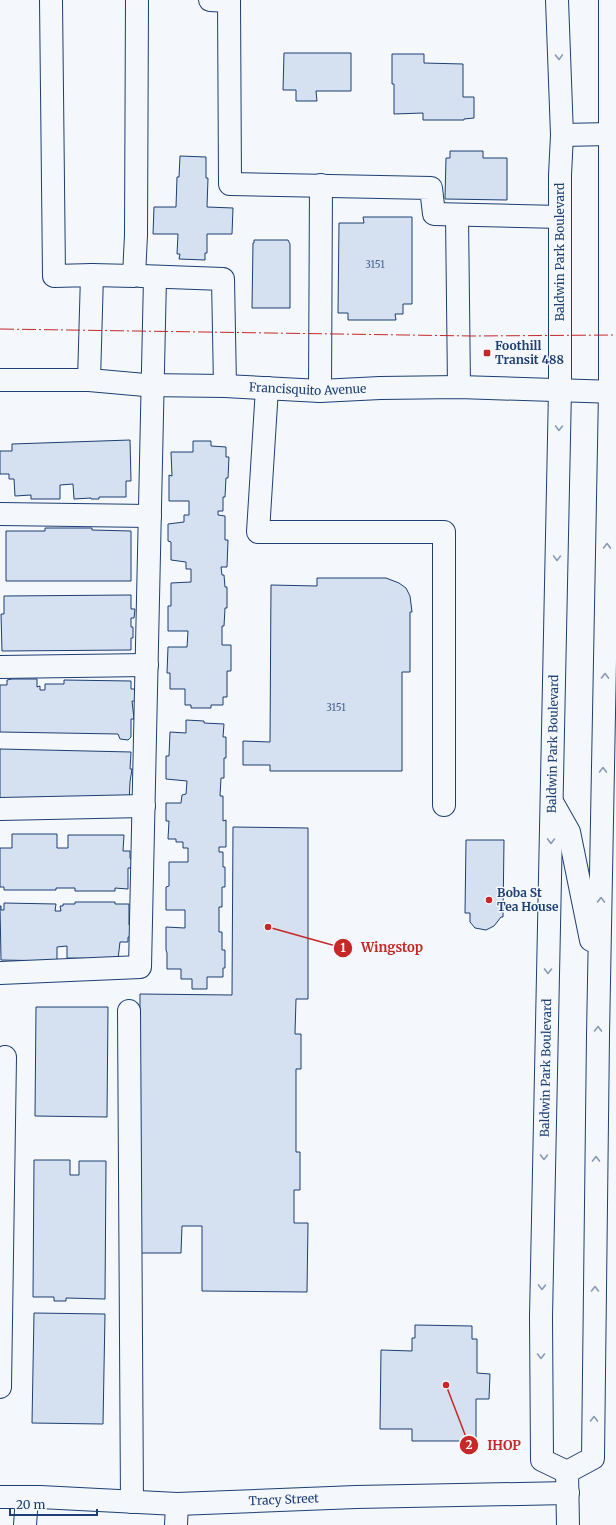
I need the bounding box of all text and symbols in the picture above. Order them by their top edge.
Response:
one-way arrow [555,54,563,60]
street label: Baldwin Park Boulevard [552,183,567,321]
house number: 3151 [365,258,385,271]
place label: Foothill Transit 488 [495,338,564,367]
marker: Foothill Transit 488 [482,348,492,358]
street label: Francisquito Avenue [249,379,367,398]
one-way arrow [555,425,563,431]
one-way arrow [603,543,611,549]
one-way arrow [552,555,561,561]
one-way arrow [601,673,609,679]
street label: Baldwin Park Boulevard [544,675,561,813]
house number: 3151 [326,701,346,714]
one-way arrow [599,767,607,773]
one-way arrow [547,838,555,844]
place label: Boba St Tea House [497,885,559,914]
marker: Boba St Tea House [484,895,494,905]
one-way arrow [597,897,605,903]
callout: Wingstop [333,935,431,960]
text: Wingstop [360,939,423,956]
text: 1 [340,940,346,955]
one-way arrow [544,968,552,974]
street label: Baldwin Park Boulevard [537,999,554,1137]
one-way arrow [594,1026,602,1032]
one-way arrow [540,1154,549,1160]
one-way arrow [592,1156,601,1162]
one-way arrow [538,1284,546,1290]
one-way arrow [591,1286,599,1292]
one-way arrow [537,1353,545,1359]
one-way arrow [590,1416,598,1422]
callout: IHOP [459,1432,529,1457]
text: 2 [465,1437,473,1452]
text: IHOP [487,1437,521,1454]
street label: Tracy Street [248,1490,319,1508]
scale bar [10,1491,97,1517]
text: 20 m [16,1497,45,1512]

